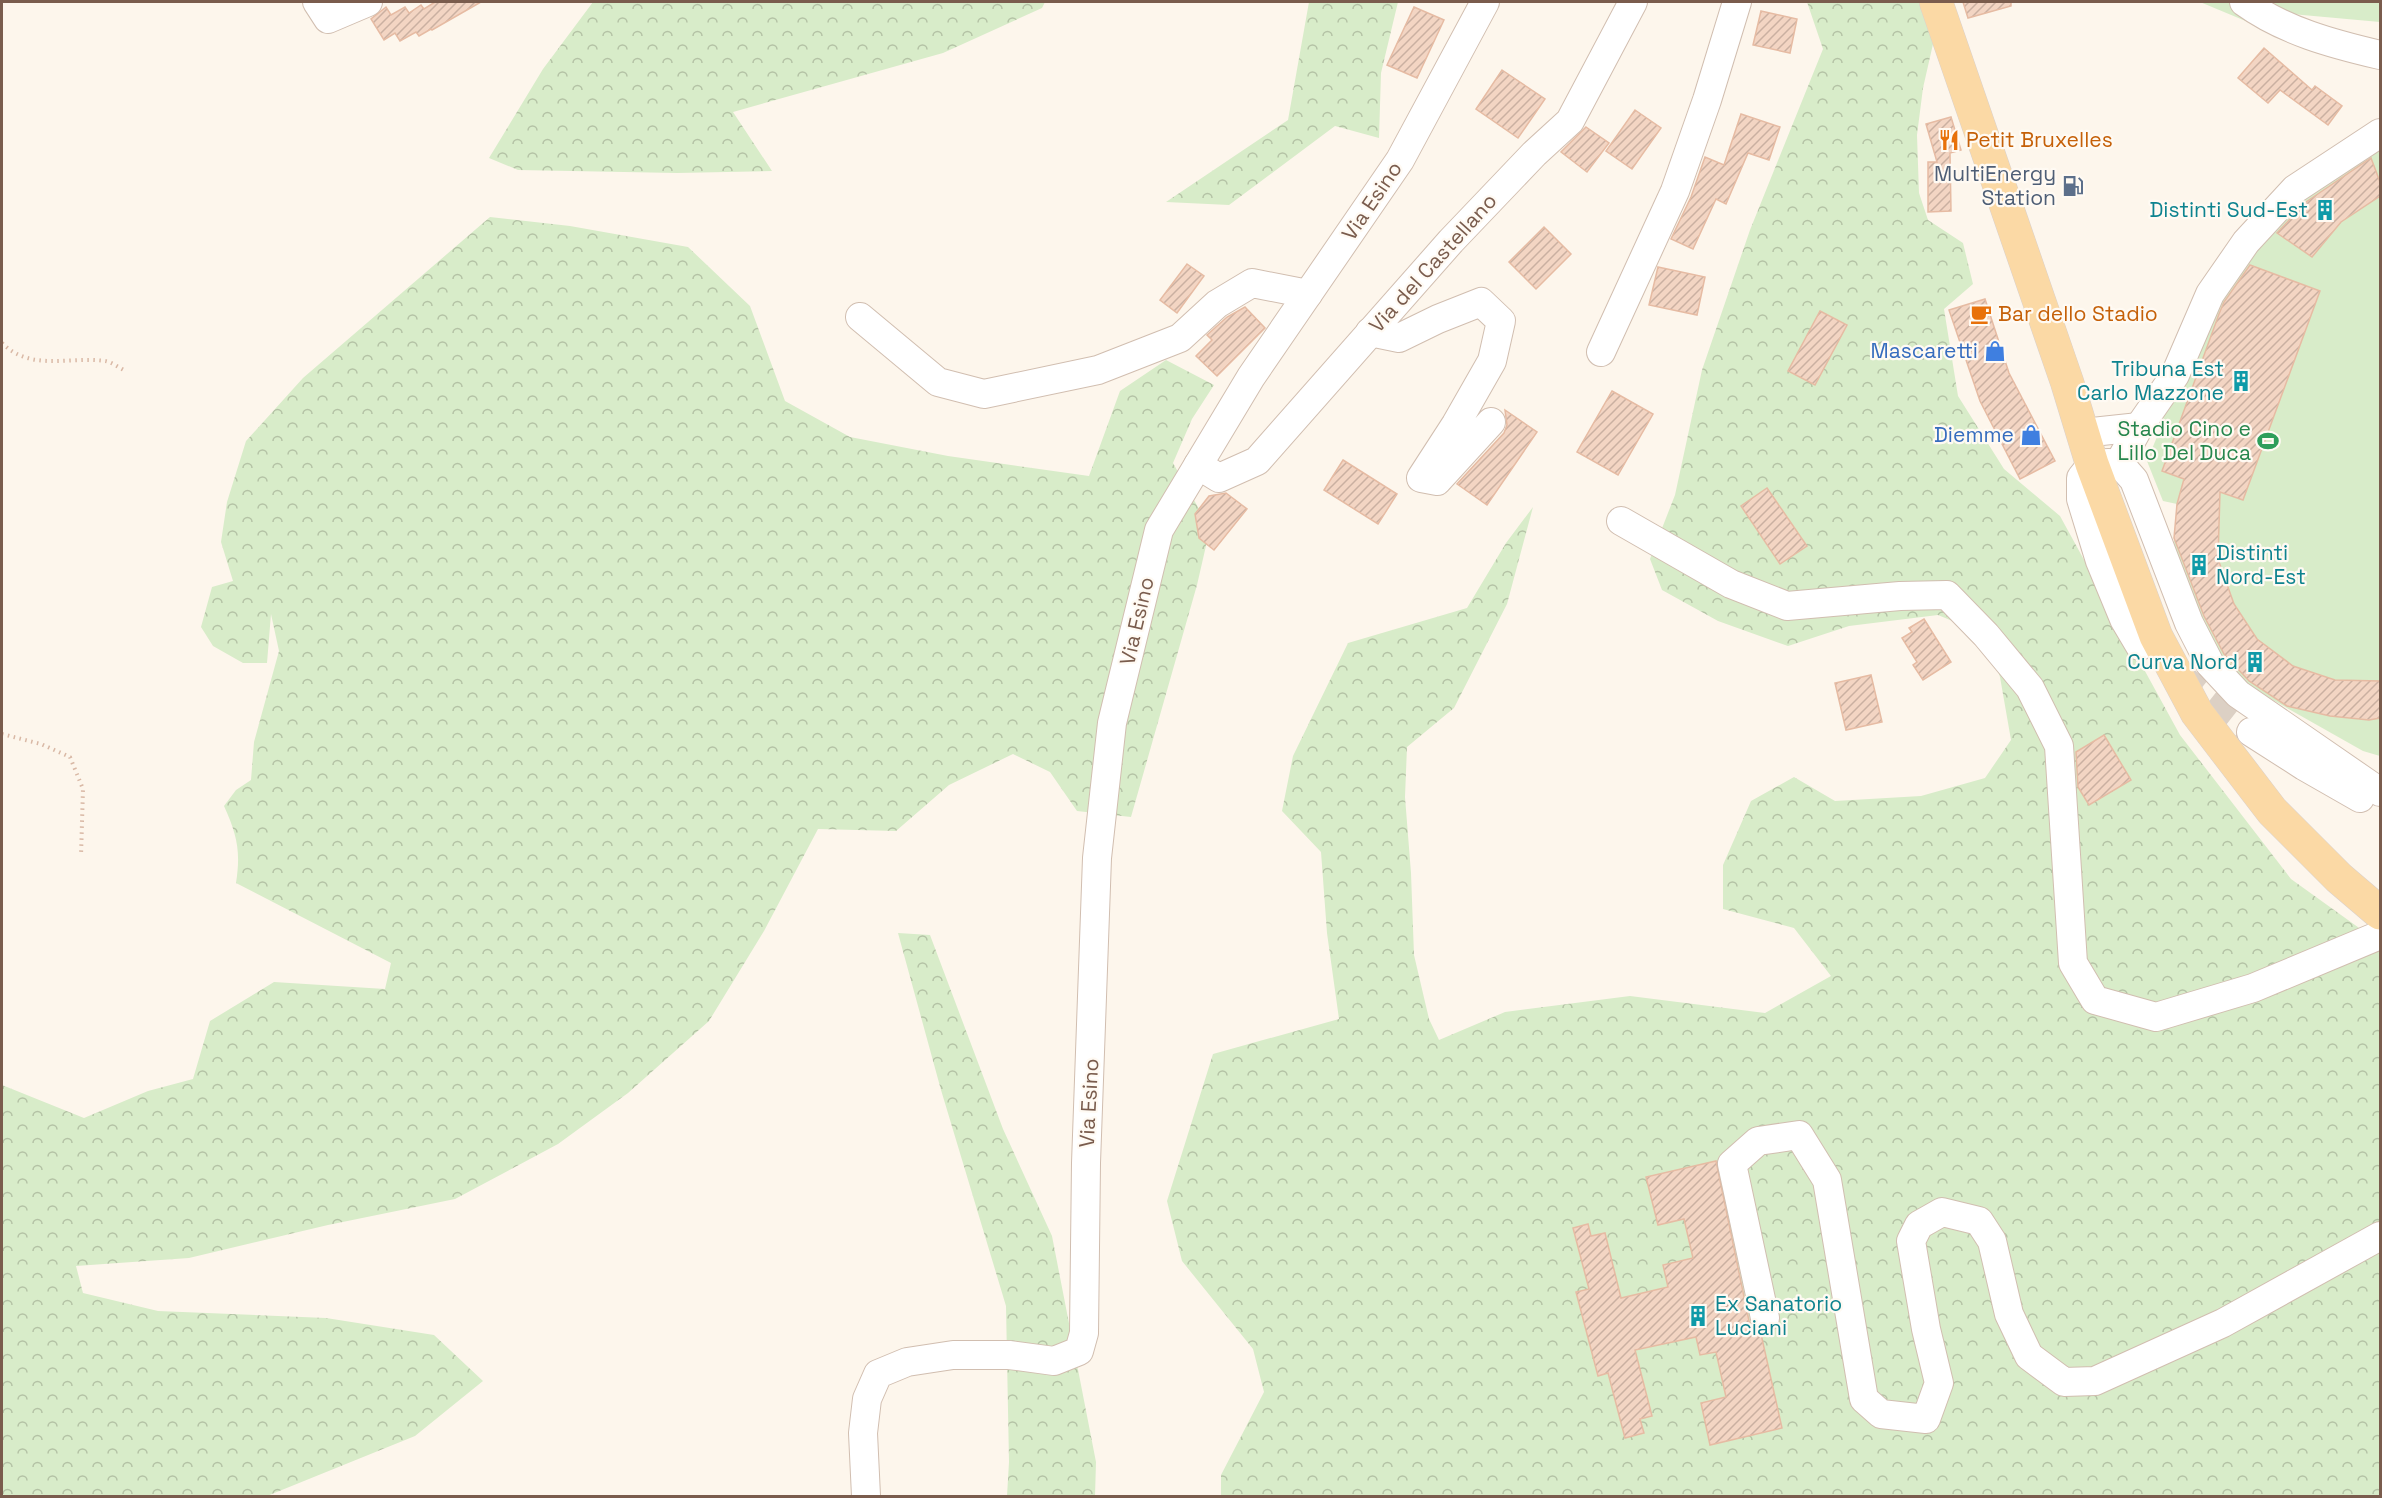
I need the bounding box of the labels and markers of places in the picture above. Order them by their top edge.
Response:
place label: Petit Bruxelles [1966,126,2113,153]
restaurant icon: Petit Bruxelles [1937,128,1961,152]
place label: MultiEnergy Station [1934,160,2056,211]
fuel station icon: MultiEnergy Station [2061,174,2085,198]
place label: Distinti Sud-Est [2149,196,2308,223]
building icon: Distinti Sud-Est [2313,198,2337,222]
place label: Bar dello Stadio [1998,300,2158,327]
cafe icon: Bar dello Stadio [1969,302,1993,326]
place label: Mascaretti [1871,337,1978,364]
shop icon: Mascaretti [1983,339,2007,363]
place label: Tribuna Est Carlo Mazzone [2077,355,2224,406]
building icon: Tribuna Est Carlo Mazzone [2229,369,2253,393]
place label: Stadio Cino e Lillo Del Duca [2117,415,2251,466]
place label: Diemme [1934,421,2014,448]
shop icon: Diemme [2019,423,2043,447]
sports icon: Stadio Cino e Lillo Del Duca [2256,429,2280,453]
place label: Distinti Nord-Est [2216,539,2306,590]
building icon: Distinti Nord-Est [2187,553,2211,577]
place label: Curva Nord [2127,648,2238,675]
building icon: Curva Nord [2243,650,2267,674]
place label: Ex Sanatorio Luciani [1715,1290,1842,1341]
building icon: Ex Sanatorio Luciani [1686,1304,1710,1328]

